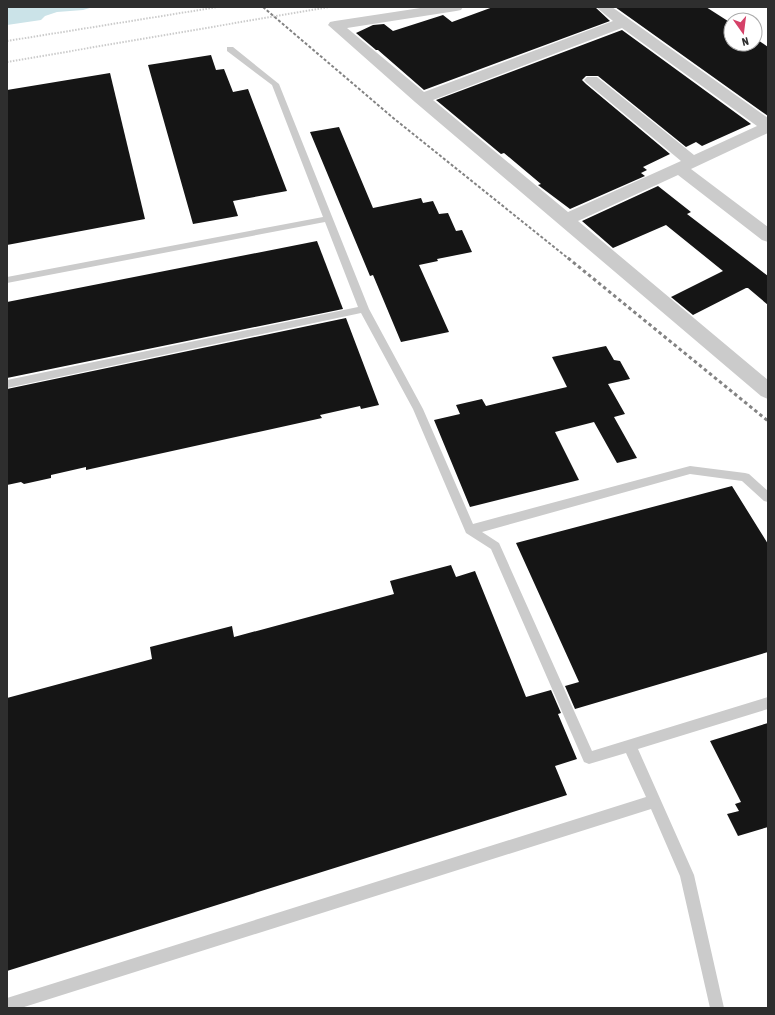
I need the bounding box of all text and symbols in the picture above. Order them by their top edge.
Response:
north arrow [723,12,763,52]
text: N [741,35,750,48]

